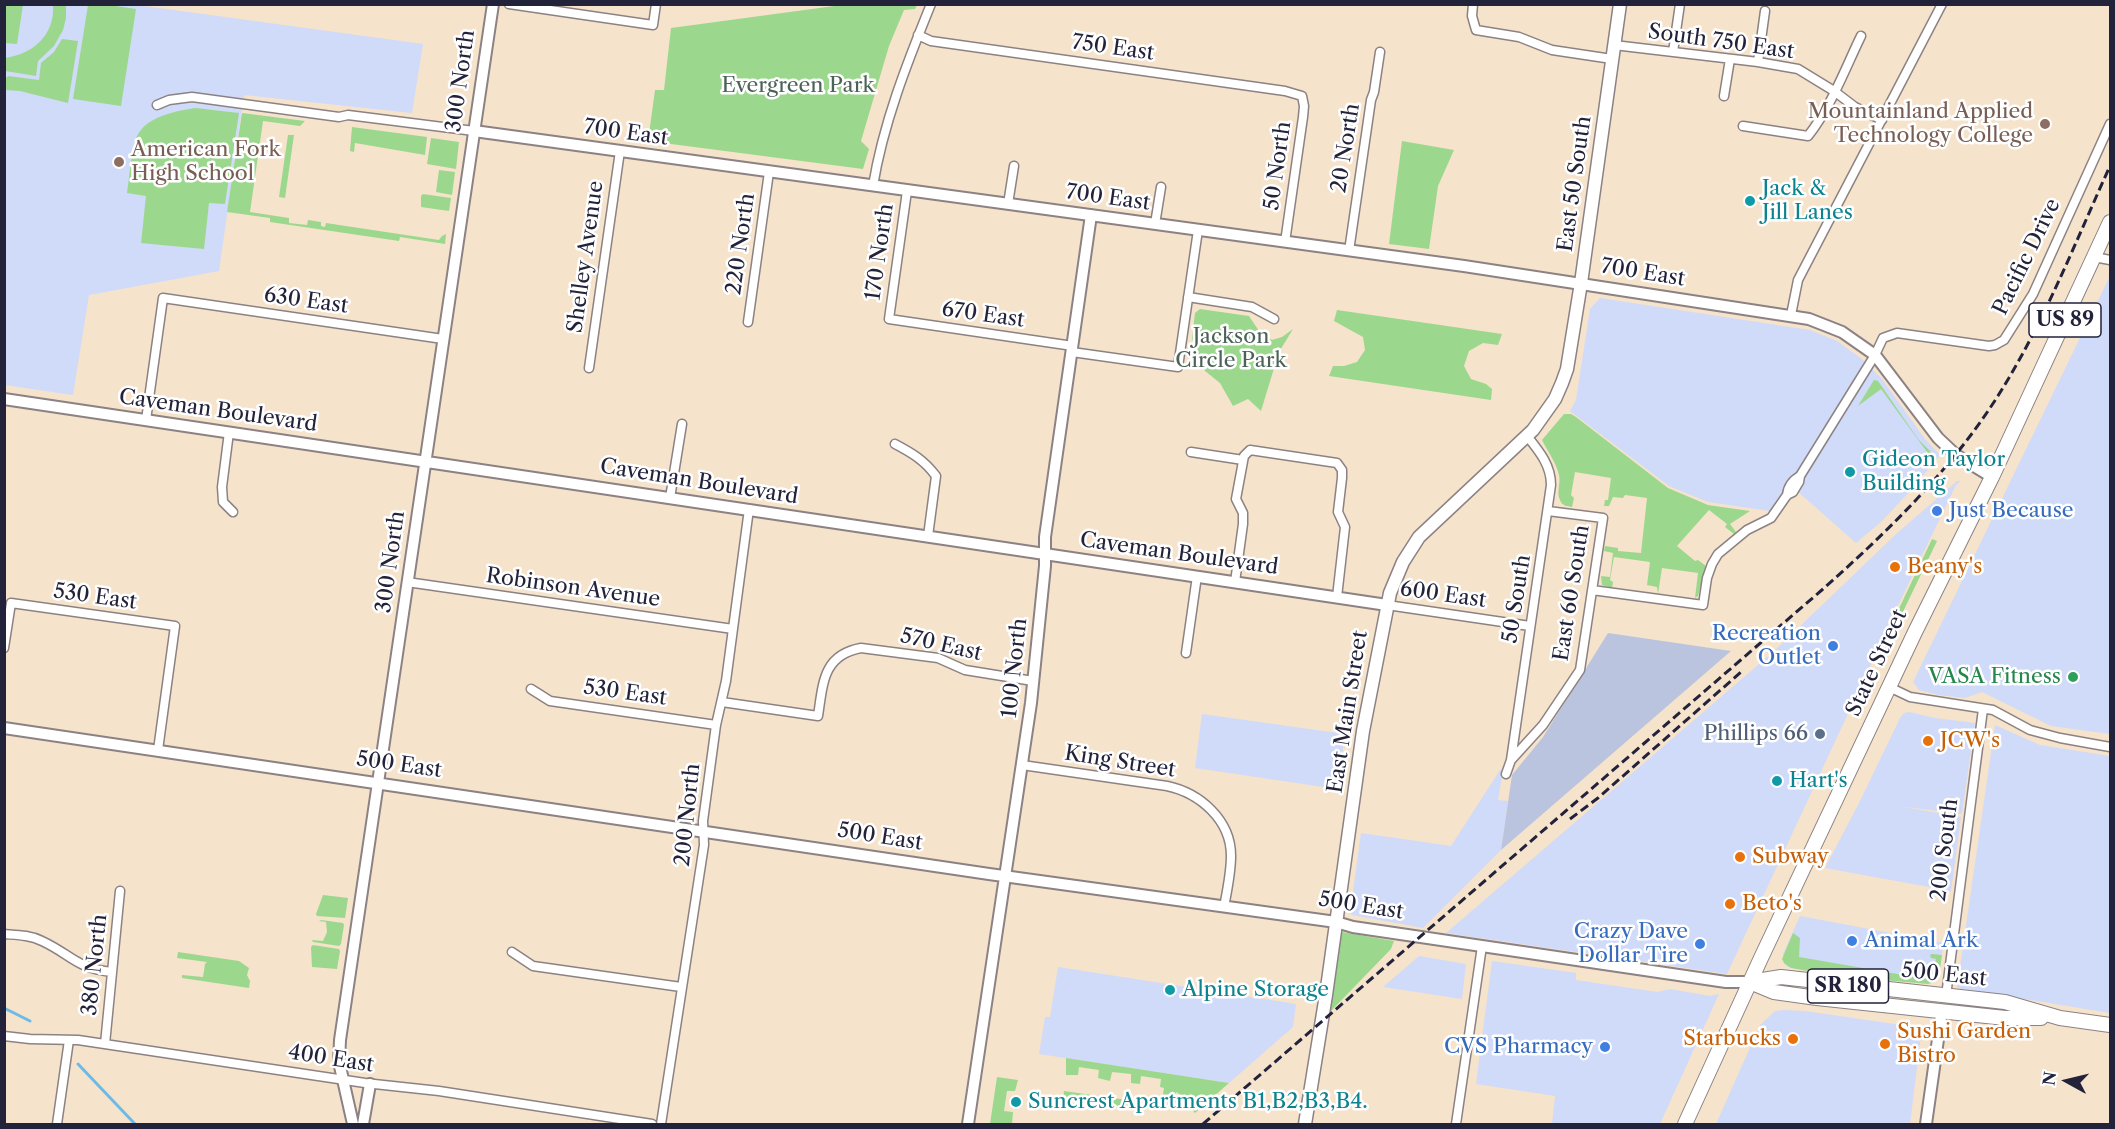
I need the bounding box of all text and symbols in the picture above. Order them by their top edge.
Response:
street label: South 750 East [1646,19,1796,65]
street label: 300 North [441,28,481,134]
street label: 750 East [1070,30,1156,66]
park label: Evergreen Park [721,73,875,99]
place label: Mountainland Applied Technology College [1808,99,2033,149]
street label: 20 North [1327,102,1365,194]
street label: East 50 South [1553,114,1597,254]
street label: 700 East [582,115,670,151]
marker: Mountainland Applied Technology College [2038,117,2052,131]
street label: 50 North [1259,120,1297,212]
place label: American Fork High School [131,137,281,187]
marker: American Fork High School [112,155,126,169]
place label: Jack & Jill Lanes [1762,176,1853,226]
street label: Shelley Avenue [563,179,609,335]
street label: 700 East [1064,180,1152,216]
street label: 220 North [721,192,761,296]
marker: Jack & Jill Lanes [1743,194,1757,208]
street label: Pacific Drive [1988,195,2066,319]
street label: 170 North [861,202,899,302]
street label: 700 East [1599,254,1687,292]
street label: 630 East [262,283,350,319]
street label: 670 East [940,297,1026,333]
road number: US 89 [2029,303,2101,337]
park label: Jackson Circle Park [1175,324,1287,374]
street label: Caveman Boulevard [117,385,319,437]
place label: Gideon Taylor Building [1862,447,2005,497]
street label: Caveman Boulevard [598,454,800,510]
marker: Gideon Taylor Building [1843,465,1857,479]
place label: Just Because [1949,498,2074,524]
marker: Just Because [1930,504,1944,518]
street label: 300 North [371,509,411,615]
street label: East 60 South [1549,523,1595,663]
street label: Caveman Boulevard [1078,528,1280,580]
street label: 50 South [1498,553,1536,645]
place label: Beany's [1907,554,1982,580]
marker: Beany's [1888,560,1902,574]
street label: Robinson Avenue [484,563,662,613]
street label: 600 East [1398,577,1488,613]
street label: 530 East [52,579,138,615]
street label: State Street [1841,605,1913,721]
street label: 100 North [997,617,1033,719]
place label: Recreation Outlet [1712,621,1821,671]
street label: 570 East [898,623,984,667]
street label: East Main Street [1323,629,1373,795]
marker: Recreation Outlet [1826,639,1840,653]
place label: VASA Fitness [1928,664,2061,690]
marker: VASA Fitness [2066,670,2080,684]
street label: 530 East [582,675,668,711]
place label: Phillips 66 [1703,721,1808,747]
marker: Phillips 66 [1813,727,1827,741]
place label: JCW's [1940,728,2000,754]
marker: JCW's [1921,734,1935,748]
street label: King Street [1063,741,1177,783]
street label: 500 East [355,747,443,783]
street label: 200 North [670,762,706,868]
place label: Hart's [1789,768,1848,794]
marker: Hart's [1770,774,1784,788]
street label: 200 South [1926,797,1964,903]
street label: 500 East [836,818,924,856]
place label: Subway [1752,844,1829,870]
marker: Subway [1733,850,1747,864]
street label: 500 East [1317,887,1405,925]
place label: Beto's [1742,891,1802,917]
marker: Beto's [1723,897,1737,911]
street label: 380 North [77,913,113,1017]
place label: Crazy Dave Dollar Tire [1574,919,1688,969]
place label: Animal Ark [1864,928,1978,954]
marker: Animal Ark [1845,934,1859,948]
marker: Crazy Dave Dollar Tire [1693,937,1707,951]
street label: 500 East [1900,958,1988,992]
road number: SR 180 [1808,969,1888,1003]
place label: Alpine Storage [1182,977,1329,1003]
marker: Alpine Storage [1163,983,1177,997]
place label: Sushi Garden Bistro [1897,1019,2031,1069]
place label: Starbucks [1683,1026,1781,1052]
marker: Starbucks [1786,1032,1800,1046]
place label: CVS Pharmacy [1444,1034,1593,1060]
marker: Sushi Garden Bistro [1878,1037,1892,1051]
street label: 400 East [286,1040,376,1078]
marker: CVS Pharmacy [1598,1040,1612,1054]
north arrow [2037,1051,2097,1111]
text: N [2038,1070,2060,1087]
place label: Suncrest Apartments B1,B2,B3,B4. [1028,1089,1368,1115]
marker: Suncrest Apartments B1,B2,B3,B4. [1009,1095,1023,1109]

